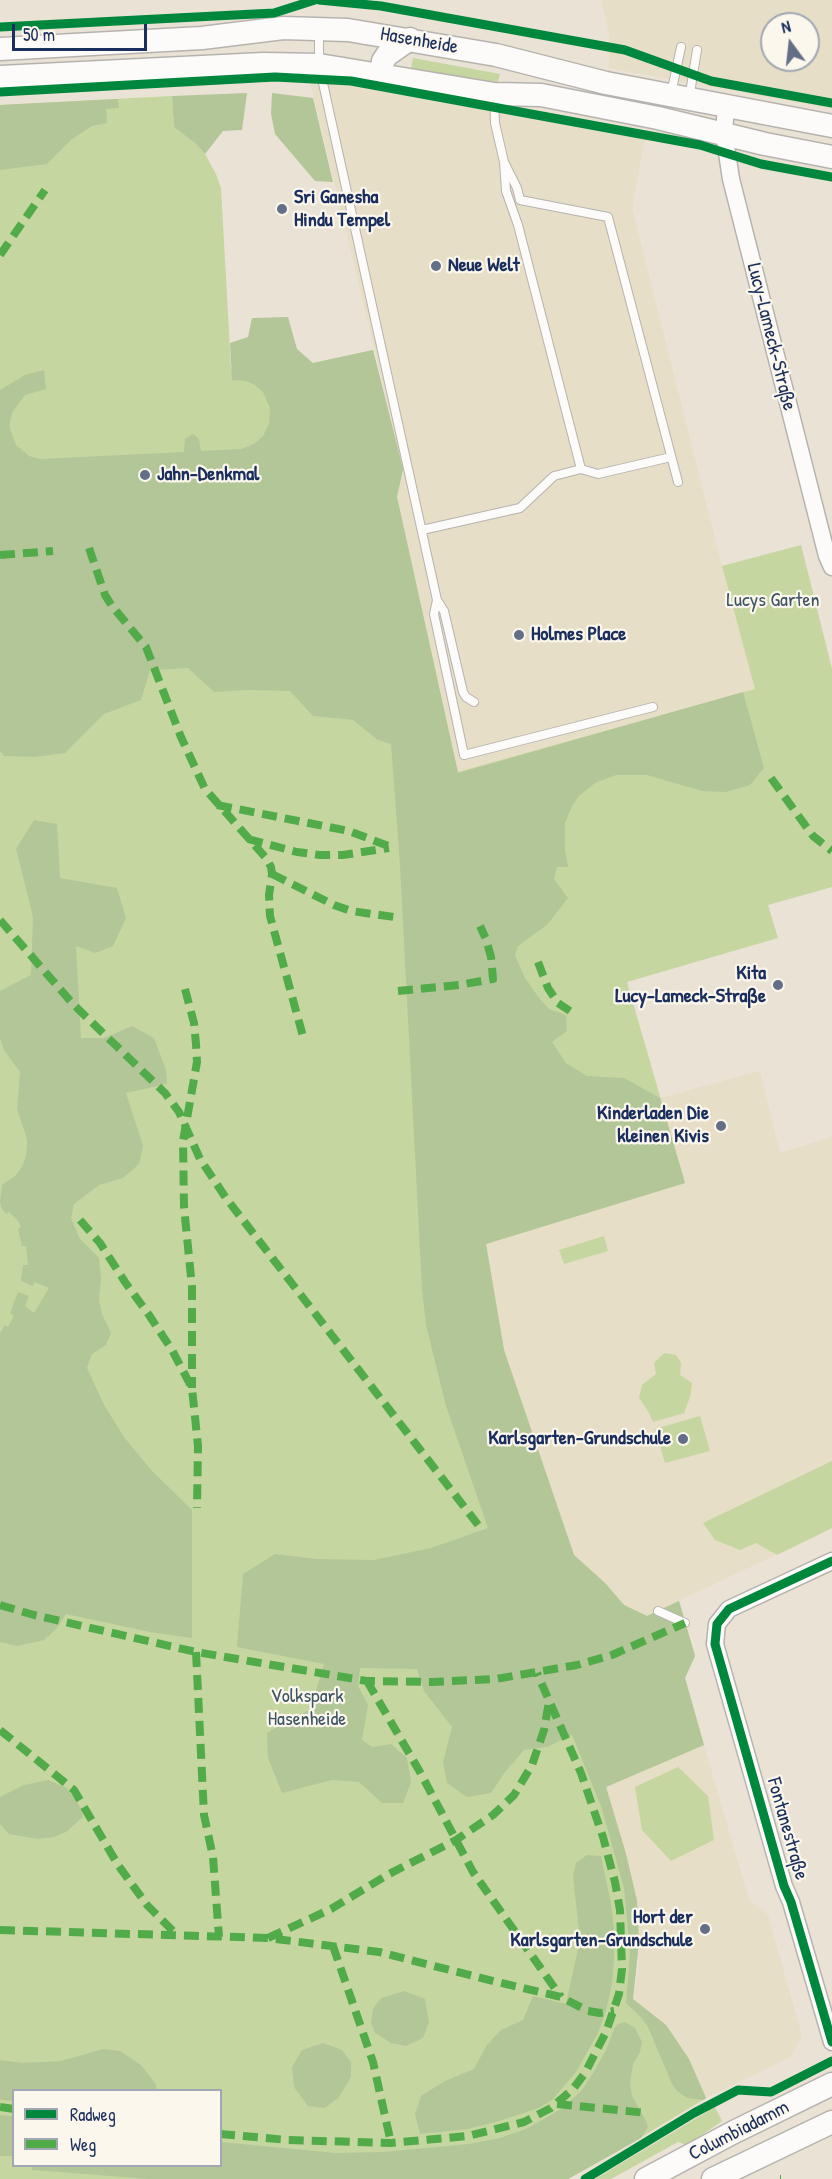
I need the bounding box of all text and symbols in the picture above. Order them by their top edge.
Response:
scale bar [15,12,150,50]
north arrow [760,12,820,72]
text: N [779,15,793,38]
text: 50 m [23,22,55,47]
street label: Hasenheide [378,22,460,60]
place label: Sri Ganesha Hindu Tempel [294,186,390,233]
marker: Sri Ganesha Hindu Tempel [275,202,289,216]
place label: Neue Welt [448,254,520,278]
marker: Neue Welt [429,259,443,273]
street label: Lucy-Lameck-Straße [741,261,801,413]
place label: Jahn-Denkmal [157,463,259,487]
marker: Jahn-Denkmal [138,468,152,482]
park label: Lucys Garten [727,589,819,613]
place label: Holmes Place [531,623,626,647]
marker: Holmes Place [512,628,526,642]
place label: Kita Lucy-Lameck-Straße [615,962,766,1009]
marker: Kita Lucy-Lameck-Straße [771,978,785,992]
place label: Kinderladen Die kleinen Kivis [597,1102,709,1149]
marker: Kinderladen Die kleinen Kivis [714,1119,728,1133]
place label: Karlsgarten-Grundschule [488,1427,671,1451]
marker: Karlsgarten-Grundschule [676,1432,690,1446]
park label: Volkspark Hasenheide [268,1685,346,1732]
street label: Fontanestraße [761,1775,813,1883]
place label: Hort der Karlsgarten-Grundschule [510,1906,693,1953]
marker: Hort der Karlsgarten-Grundschule [698,1922,712,1936]
legend [12,2089,222,2167]
street label: Columbiadamm [685,2095,793,2167]
text: Radweg [70,2102,116,2127]
text: Weg [70,2132,96,2157]

